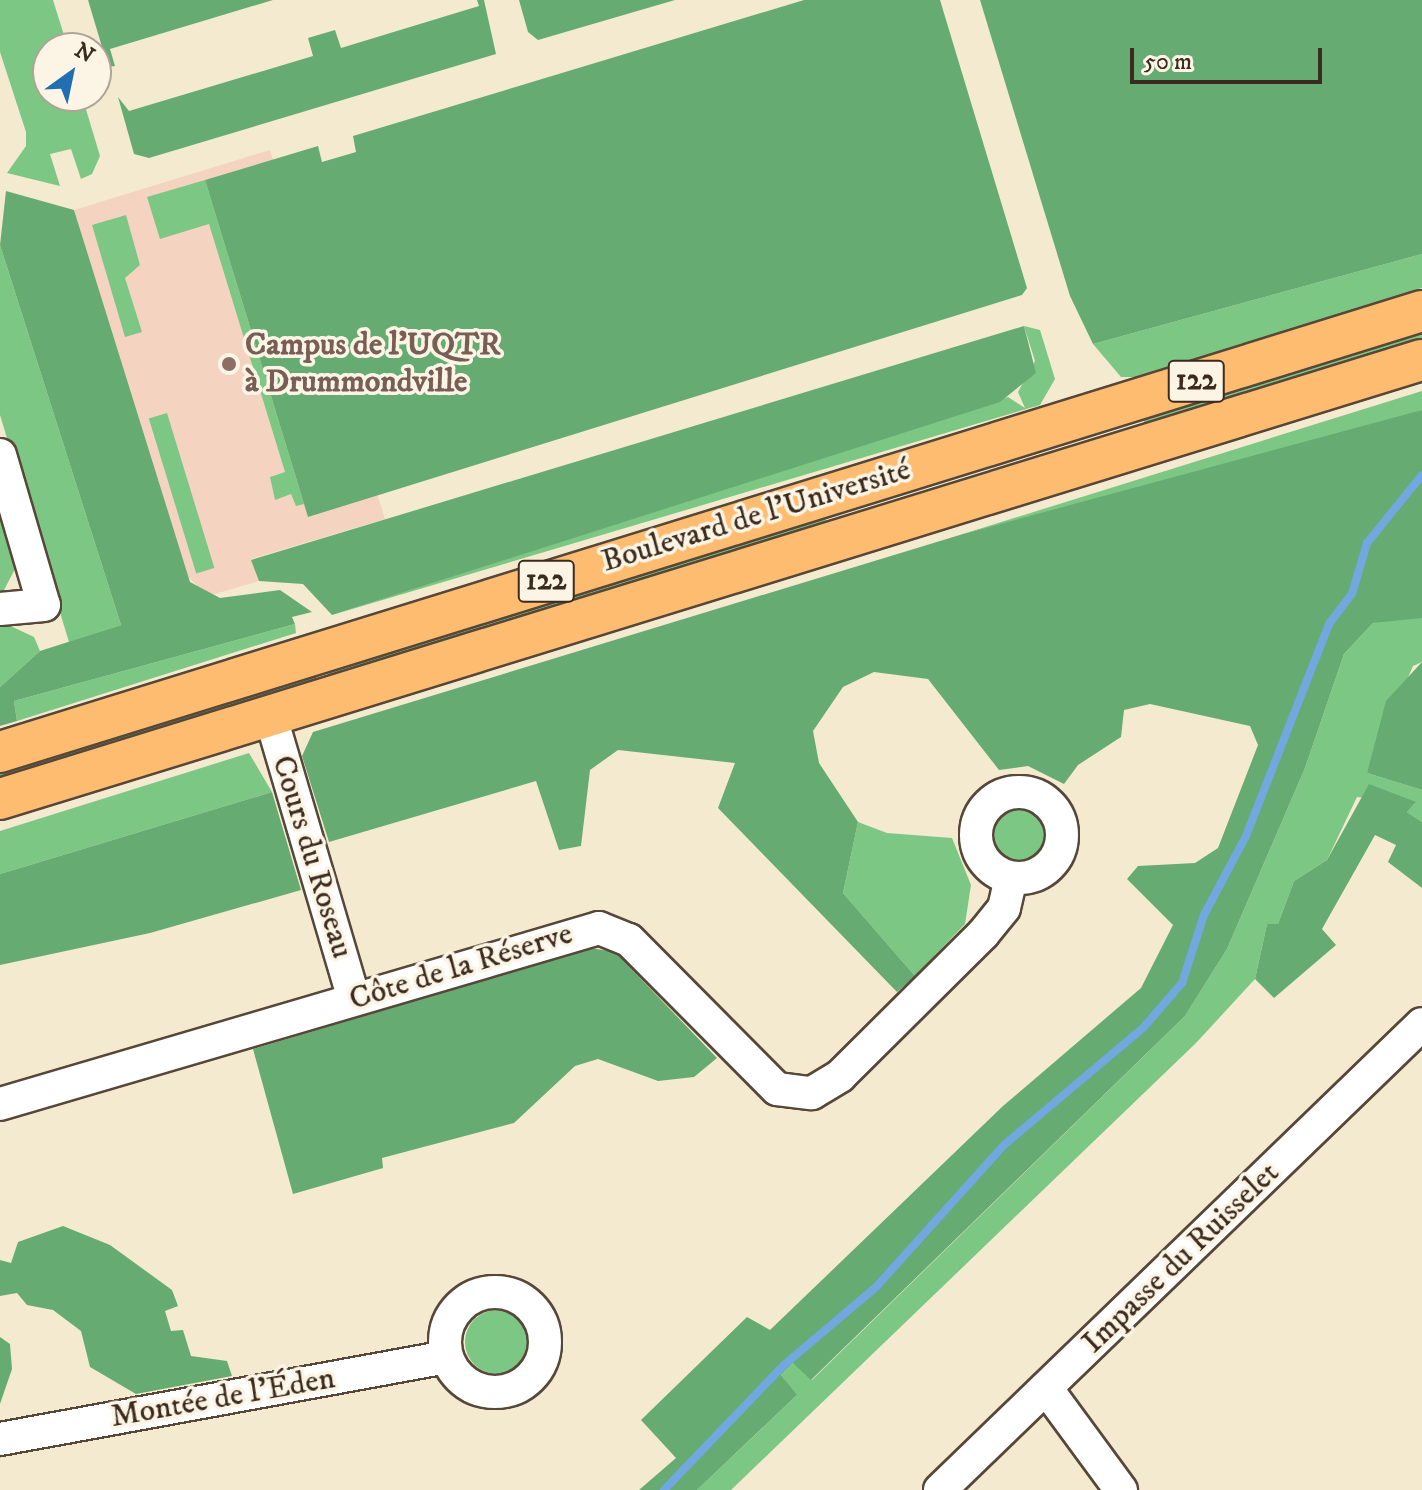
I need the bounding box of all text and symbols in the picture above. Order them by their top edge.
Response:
north arrow [32,32,112,112]
scale bar [1134,32,1326,82]
text: N [69,37,99,69]
text: 50 m [1144,47,1192,77]
place label: Campus de l'UQTR à Drummondville [245,327,501,402]
marker: Campus de l'UQTR à Drummondville [220,355,238,373]
road number: 122 [1166,355,1226,407]
street label: Boulevard de l'Université [597,451,915,581]
road number: 122 [516,555,576,607]
street label: Cours du Roseau [263,751,361,963]
street label: Côte de la Réserve [345,915,577,1019]
street label: Impasse du Ruisselet [1074,1154,1288,1362]
street label: Montée de l'Éden [108,1359,338,1437]

